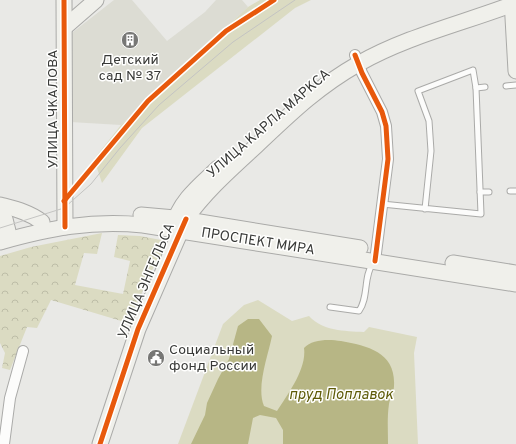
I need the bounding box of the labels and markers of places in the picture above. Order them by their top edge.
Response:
building icon: Детский сад № 37 [120,30,140,50]
place label: Детский сад № 37 [99,52,161,85]
place label: Социальный фонд России [169,342,257,375]
public building icon: Социальный фонд России [146,348,166,368]

